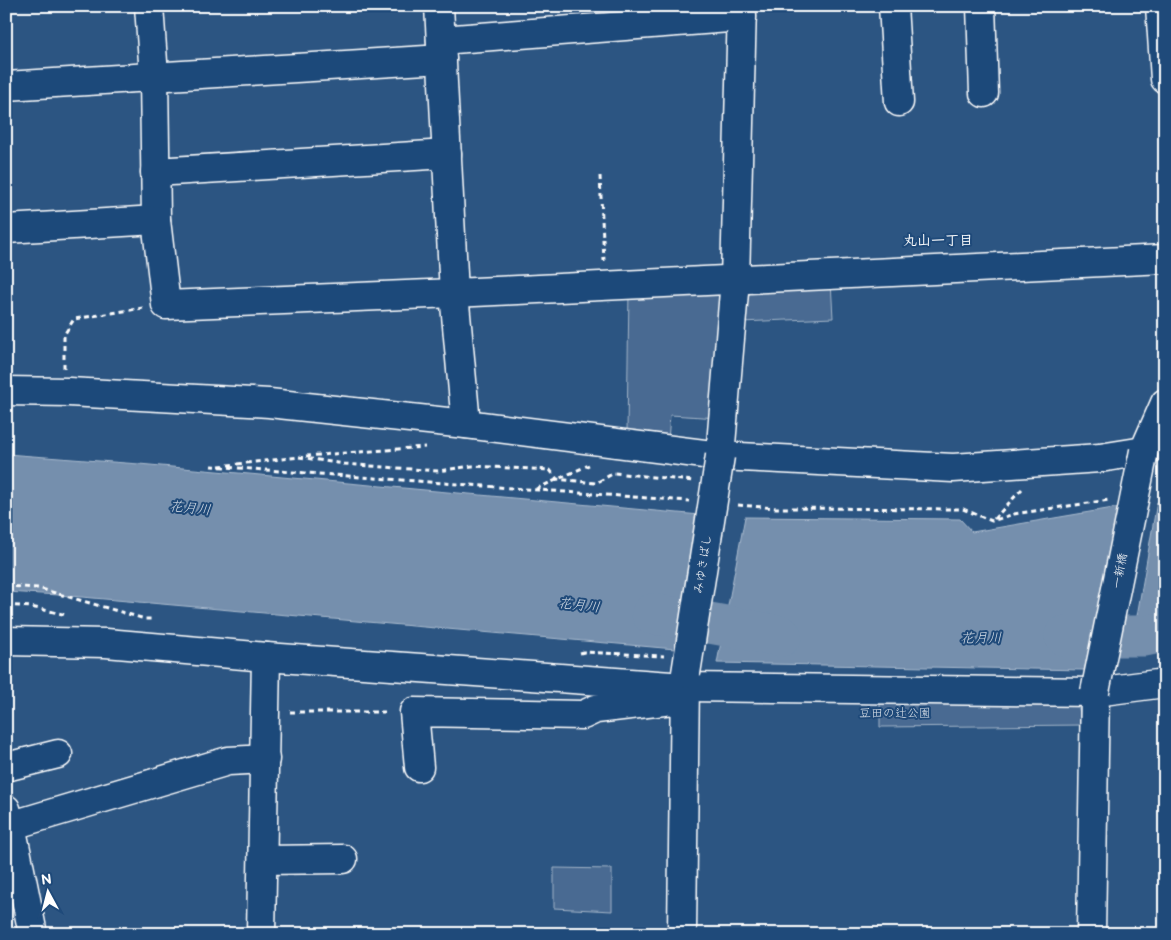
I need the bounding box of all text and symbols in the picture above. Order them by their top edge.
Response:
district label: 丸山一丁目 [903,232,973,249]
water label: 花月川 [168,497,212,519]
street label: みゆきばし [691,533,715,595]
street label: 一新橋 [1109,552,1131,590]
water label: 花月川 [557,594,601,616]
water label: 花月川 [960,629,1002,647]
park label: 豆田の辻公園 [859,706,931,721]
north arrow [22,868,72,918]
text: N [40,871,53,889]

